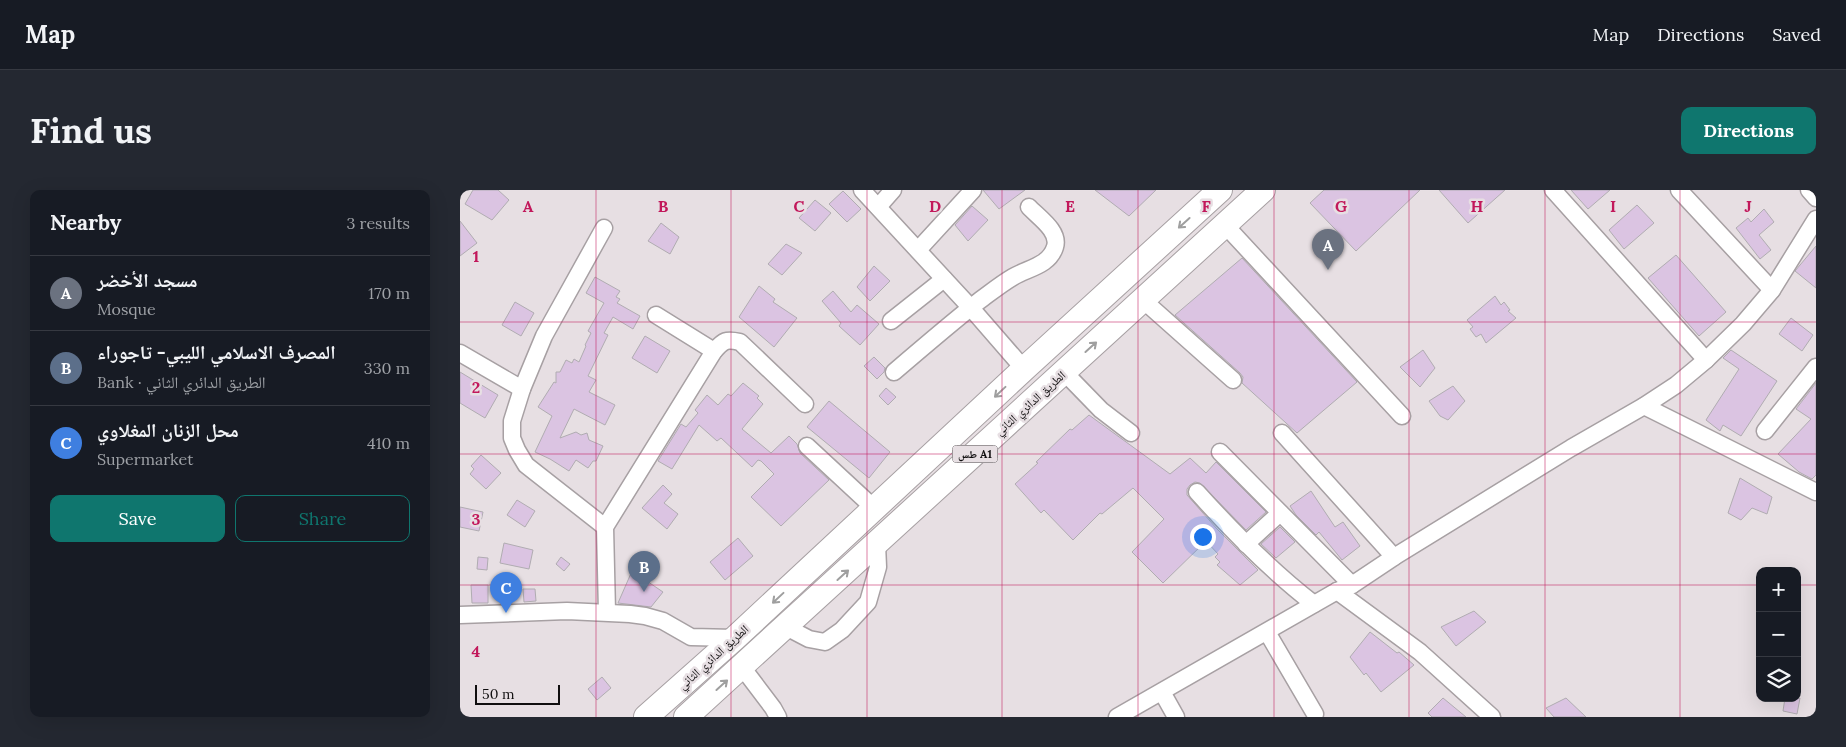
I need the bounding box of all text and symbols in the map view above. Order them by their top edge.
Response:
text: Map [25,19,75,50]
text: Map [1593,23,1629,46]
text: Directions [1657,23,1744,46]
text: Saved [1772,23,1821,46]
button: Directions [1681,107,1816,154]
text: Find us [30,108,152,153]
text: A [523,196,534,216]
text: B [658,196,669,216]
text: C [793,196,805,216]
text: D [929,196,941,216]
text: E [1065,196,1075,216]
text: F [1201,196,1211,216]
text: G [1335,196,1347,216]
text: H [1471,196,1484,216]
text: I [1610,196,1616,216]
text: J [1744,196,1752,216]
text: Nearby [50,209,121,236]
text: 3 results [346,213,410,233]
one-way arrow [1177,217,1190,229]
pin: A [1312,229,1344,270]
text: 1 [473,246,479,266]
text: مسجد الأخضر [97,268,198,292]
text: A [61,283,71,303]
text: 170 m [368,283,410,303]
text: Mosque [97,299,156,319]
text: المصرف الاسلامي الليبي- تاجوراء [97,340,336,364]
one-way arrow [1085,341,1098,353]
text: B [61,358,71,378]
text: 330 m [364,358,410,378]
street label: الطريق الدائري الثاني [992,367,1071,441]
text: Bank · الطريق الدائري الثاني [97,372,266,392]
text: 2 [472,377,480,397]
one-way arrow [993,386,1006,398]
text: محل الزنان المغلاوي [97,418,239,442]
text: C [60,433,72,453]
text: 410 m [367,433,410,453]
road number: طس A1 [952,445,998,462]
text: Supermarket [97,449,193,469]
button: Save [50,495,225,542]
button: Share [235,495,410,542]
text: 3 [472,509,481,529]
your location [1190,524,1216,550]
pin: B [628,551,660,592]
map controls [1756,567,1801,702]
button: + [1756,567,1801,612]
one-way arrow [836,569,849,581]
pin: C [490,572,522,613]
one-way arrow [772,592,785,604]
button: − [1756,612,1801,657]
street label: الطريق الدائري الثاني [675,621,754,695]
text: 4 [472,641,481,661]
button: layers [1756,657,1801,702]
one-way arrow [716,679,729,690]
scale bar [475,682,560,705]
text: 50 m [482,685,515,703]

